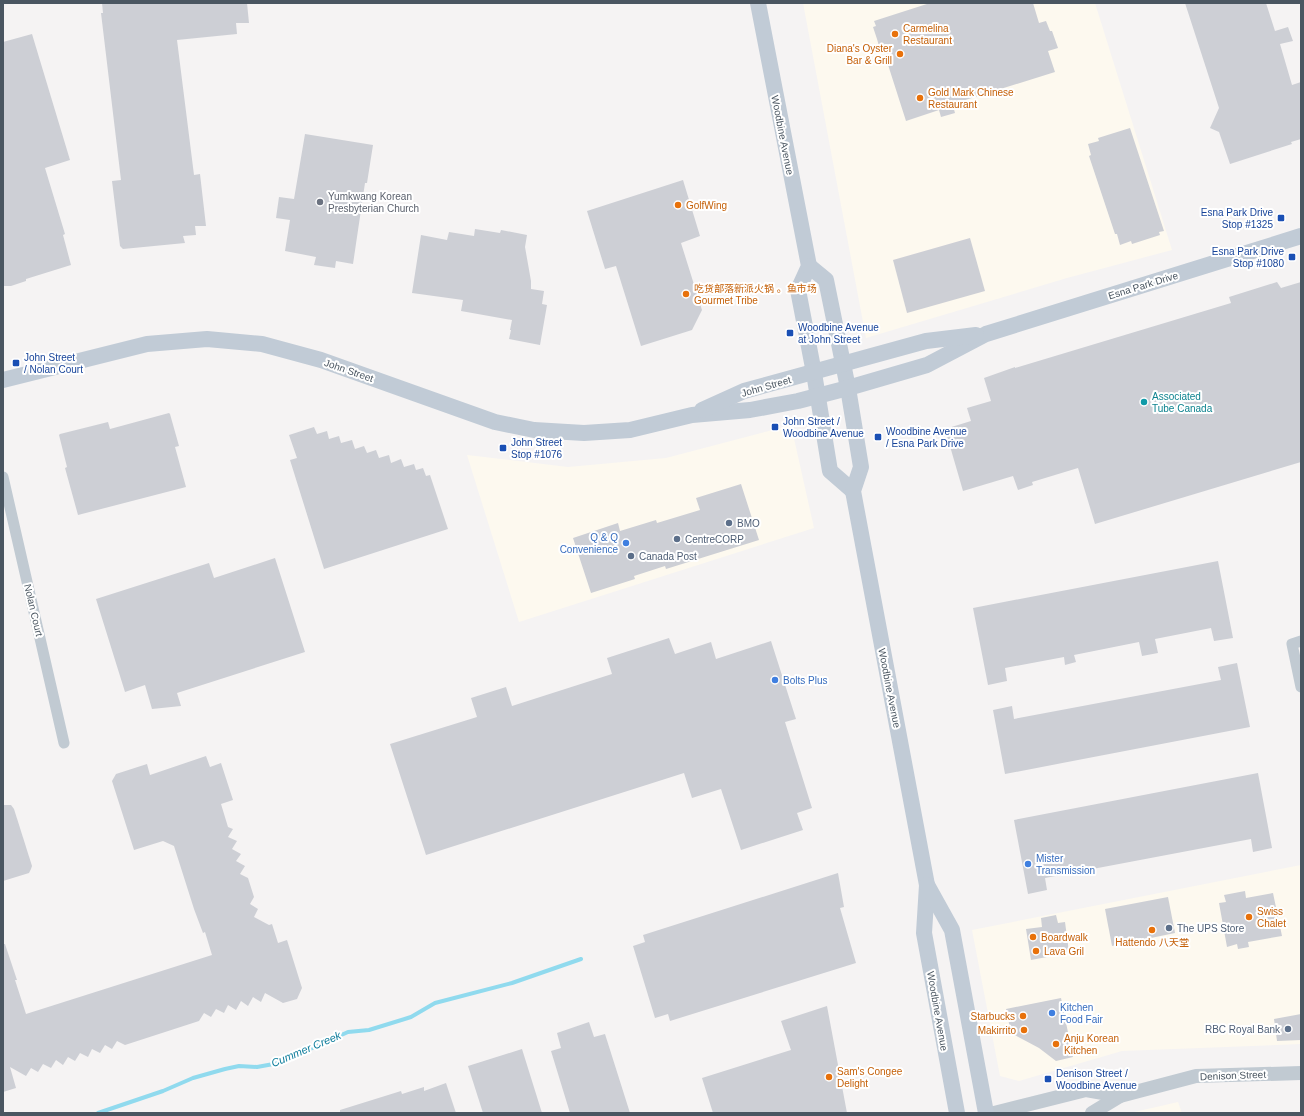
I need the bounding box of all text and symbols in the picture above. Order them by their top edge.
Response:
place label: Carmelina Restaurant [903,23,952,46]
marker: Carmelina Restaurant [890,29,900,39]
place label: Diana's Oyster Bar & Grill [827,43,893,66]
marker: Diana's Oyster Bar & Grill [895,49,905,59]
place label: Gold Mark Chinese Restaurant [928,87,1014,110]
marker: Gold Mark Chinese Restaurant [915,93,925,103]
street label: Woodbine Avenue [769,94,796,176]
place label: Yumkwang Korean Presbyterian Church [328,191,419,214]
marker: Yumkwang Korean Presbyterian Church [315,197,325,207]
marker: GolfWing [673,200,683,210]
place label: GolfWing [686,200,727,211]
place label: Esna Park Drive Stop #1325 [1201,207,1273,230]
marker: Esna Park Drive Stop #1325 [1276,213,1286,223]
place label: Esna Park Drive Stop #1080 [1212,246,1284,269]
marker: Esna Park Drive Stop #1080 [1287,252,1297,262]
street label: Esna Park Drive [1107,270,1180,301]
place label: 吃货部落新派火锅 。鱼市场 Gourmet Tribe [694,283,817,306]
marker: 吃货部落新派火锅 。鱼市场 Gourmet Tribe [681,289,691,299]
place label: Woodbine Avenue at John Street [798,322,879,345]
marker: Woodbine Avenue at John Street [785,328,795,338]
place label: John Street / Nolan Court [24,352,83,375]
street label: John Street [323,357,375,384]
marker: John Street / Nolan Court [11,358,21,368]
street label: John Street [740,374,792,399]
place label: Associated Tube Canada [1152,391,1213,414]
marker: Associated Tube Canada [1139,397,1149,407]
place label: John Street / Woodbine Avenue [783,416,864,439]
marker: John Street / Woodbine Avenue [770,422,780,432]
place label: Woodbine Avenue / Esna Park Drive [886,426,967,449]
marker: Woodbine Avenue / Esna Park Drive [873,432,883,442]
place label: John Street Stop #1076 [511,437,563,460]
marker: John Street Stop #1076 [498,443,508,453]
marker: BMO [724,518,734,528]
place label: BMO [737,518,760,529]
place label: Q & Q Convenience [560,532,618,555]
marker: CentreCORP [672,534,682,544]
place label: CentreCORP [685,534,744,545]
marker: Q & Q Convenience [621,538,631,548]
marker: Canada Post [626,551,636,561]
place label: Canada Post [639,551,697,562]
street label: Nolan Court [22,583,45,638]
street label: Woodbine Avenue [876,647,903,729]
marker: Bolts Plus [770,675,780,685]
place label: Bolts Plus [783,675,827,686]
place label: Mister Transmission [1036,853,1095,876]
marker: Mister Transmission [1023,859,1033,869]
place label: Swiss Chalet [1257,906,1286,929]
marker: Swiss Chalet [1244,912,1254,922]
marker: The UPS Store [1164,923,1174,933]
place label: The UPS Store [1177,923,1245,934]
marker: Hattendo 八天堂 [1147,925,1157,935]
marker: Boardwalk [1028,932,1038,942]
place label: Boardwalk [1041,932,1089,943]
place label: Hattendo 八天堂 [1115,937,1189,948]
marker: Lava Gril [1031,946,1041,956]
place label: Lava Gril [1044,946,1084,957]
street label: Woodbine Avenue [925,970,950,1052]
place label: Kitchen Food Fair [1060,1002,1103,1025]
marker: Kitchen Food Fair [1047,1008,1057,1018]
place label: Starbucks [971,1011,1015,1022]
marker: Starbucks [1018,1011,1028,1021]
place label: RBC Royal Bank [1205,1024,1281,1035]
marker: RBC Royal Bank [1283,1024,1293,1034]
place label: Makirrito [978,1025,1016,1036]
marker: Makirrito [1019,1025,1029,1035]
water label: Cummer Creek [269,1029,343,1069]
place label: Anju Korean Kitchen [1064,1033,1119,1056]
marker: Anju Korean Kitchen [1051,1039,1061,1049]
place label: Sam's Congee Delight [837,1066,903,1089]
place label: Denison Street / Woodbine Avenue [1056,1068,1137,1091]
street label: Denison Street [1200,1069,1266,1082]
marker: Sam's Congee Delight [824,1072,834,1082]
marker: Denison Street / Woodbine Avenue [1043,1074,1053,1084]

